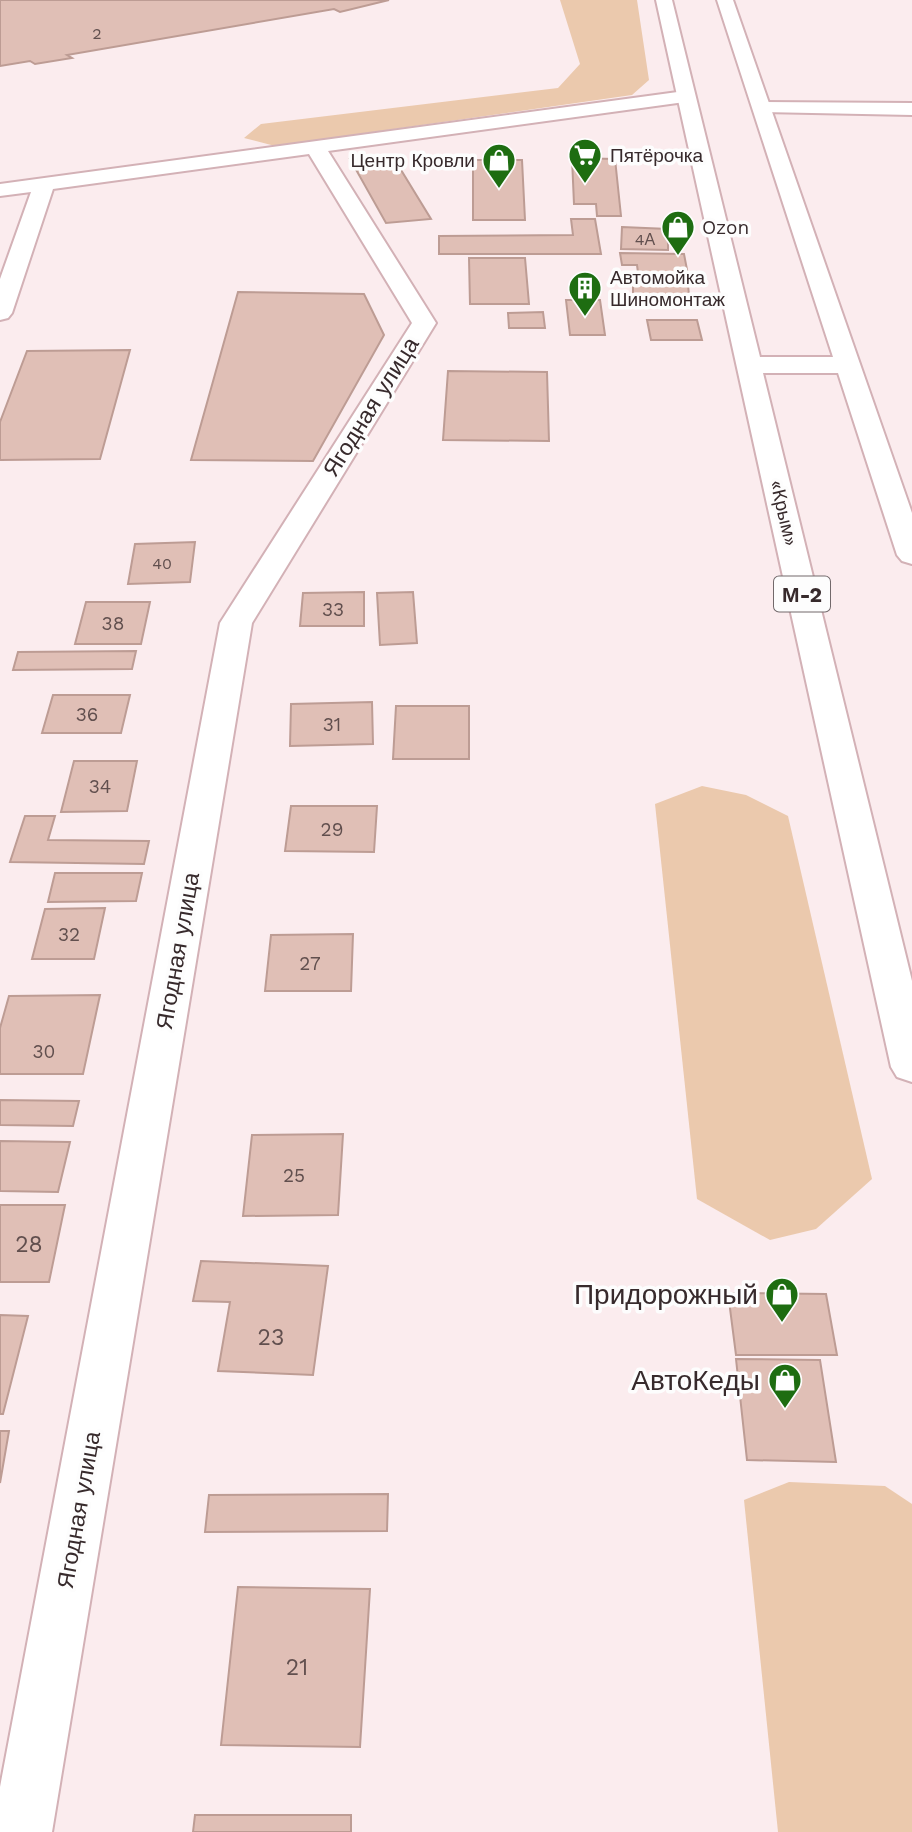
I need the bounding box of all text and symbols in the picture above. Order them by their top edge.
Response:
house number: 2 [92,24,102,43]
supermarket icon: Пятёрочка [566,136,604,185]
shop icon: Центр Кровли [480,141,518,190]
place label: Пятёрочка [610,144,704,167]
place label: Центр Кровли [351,149,475,172]
shop icon: Ozon [659,208,697,257]
place label: Ozon [702,216,749,239]
house number: 4А [635,230,656,249]
place label: Автомойка Шиномонтаж [610,266,725,311]
building icon: Автомойка Шиномонтаж [566,269,604,318]
street label: Ягодная улица [317,332,425,482]
street label: «Крым» [765,478,803,548]
house number: 40 [152,554,172,573]
road number: М-2 [774,576,830,612]
house number: 33 [322,598,344,621]
house number: 38 [102,612,124,635]
house number: 36 [76,703,98,726]
house number: 31 [323,713,341,736]
house number: 34 [89,775,111,798]
house number: 29 [321,818,343,841]
street label: Ягодная улица [151,870,205,1032]
house number: 32 [58,923,80,946]
house number: 27 [299,952,321,975]
house number: 30 [33,1040,55,1063]
house number: 25 [283,1164,305,1187]
house number: 28 [15,1231,43,1258]
shop icon: Придорожный [763,1275,801,1324]
place label: Придорожный [574,1278,758,1311]
house number: 23 [258,1324,284,1351]
shop icon: АвтоКеды [766,1361,804,1410]
place label: АвтоКеды [631,1364,760,1397]
street label: Ягодная улица [52,1429,106,1591]
house number: 21 [286,1654,308,1681]

